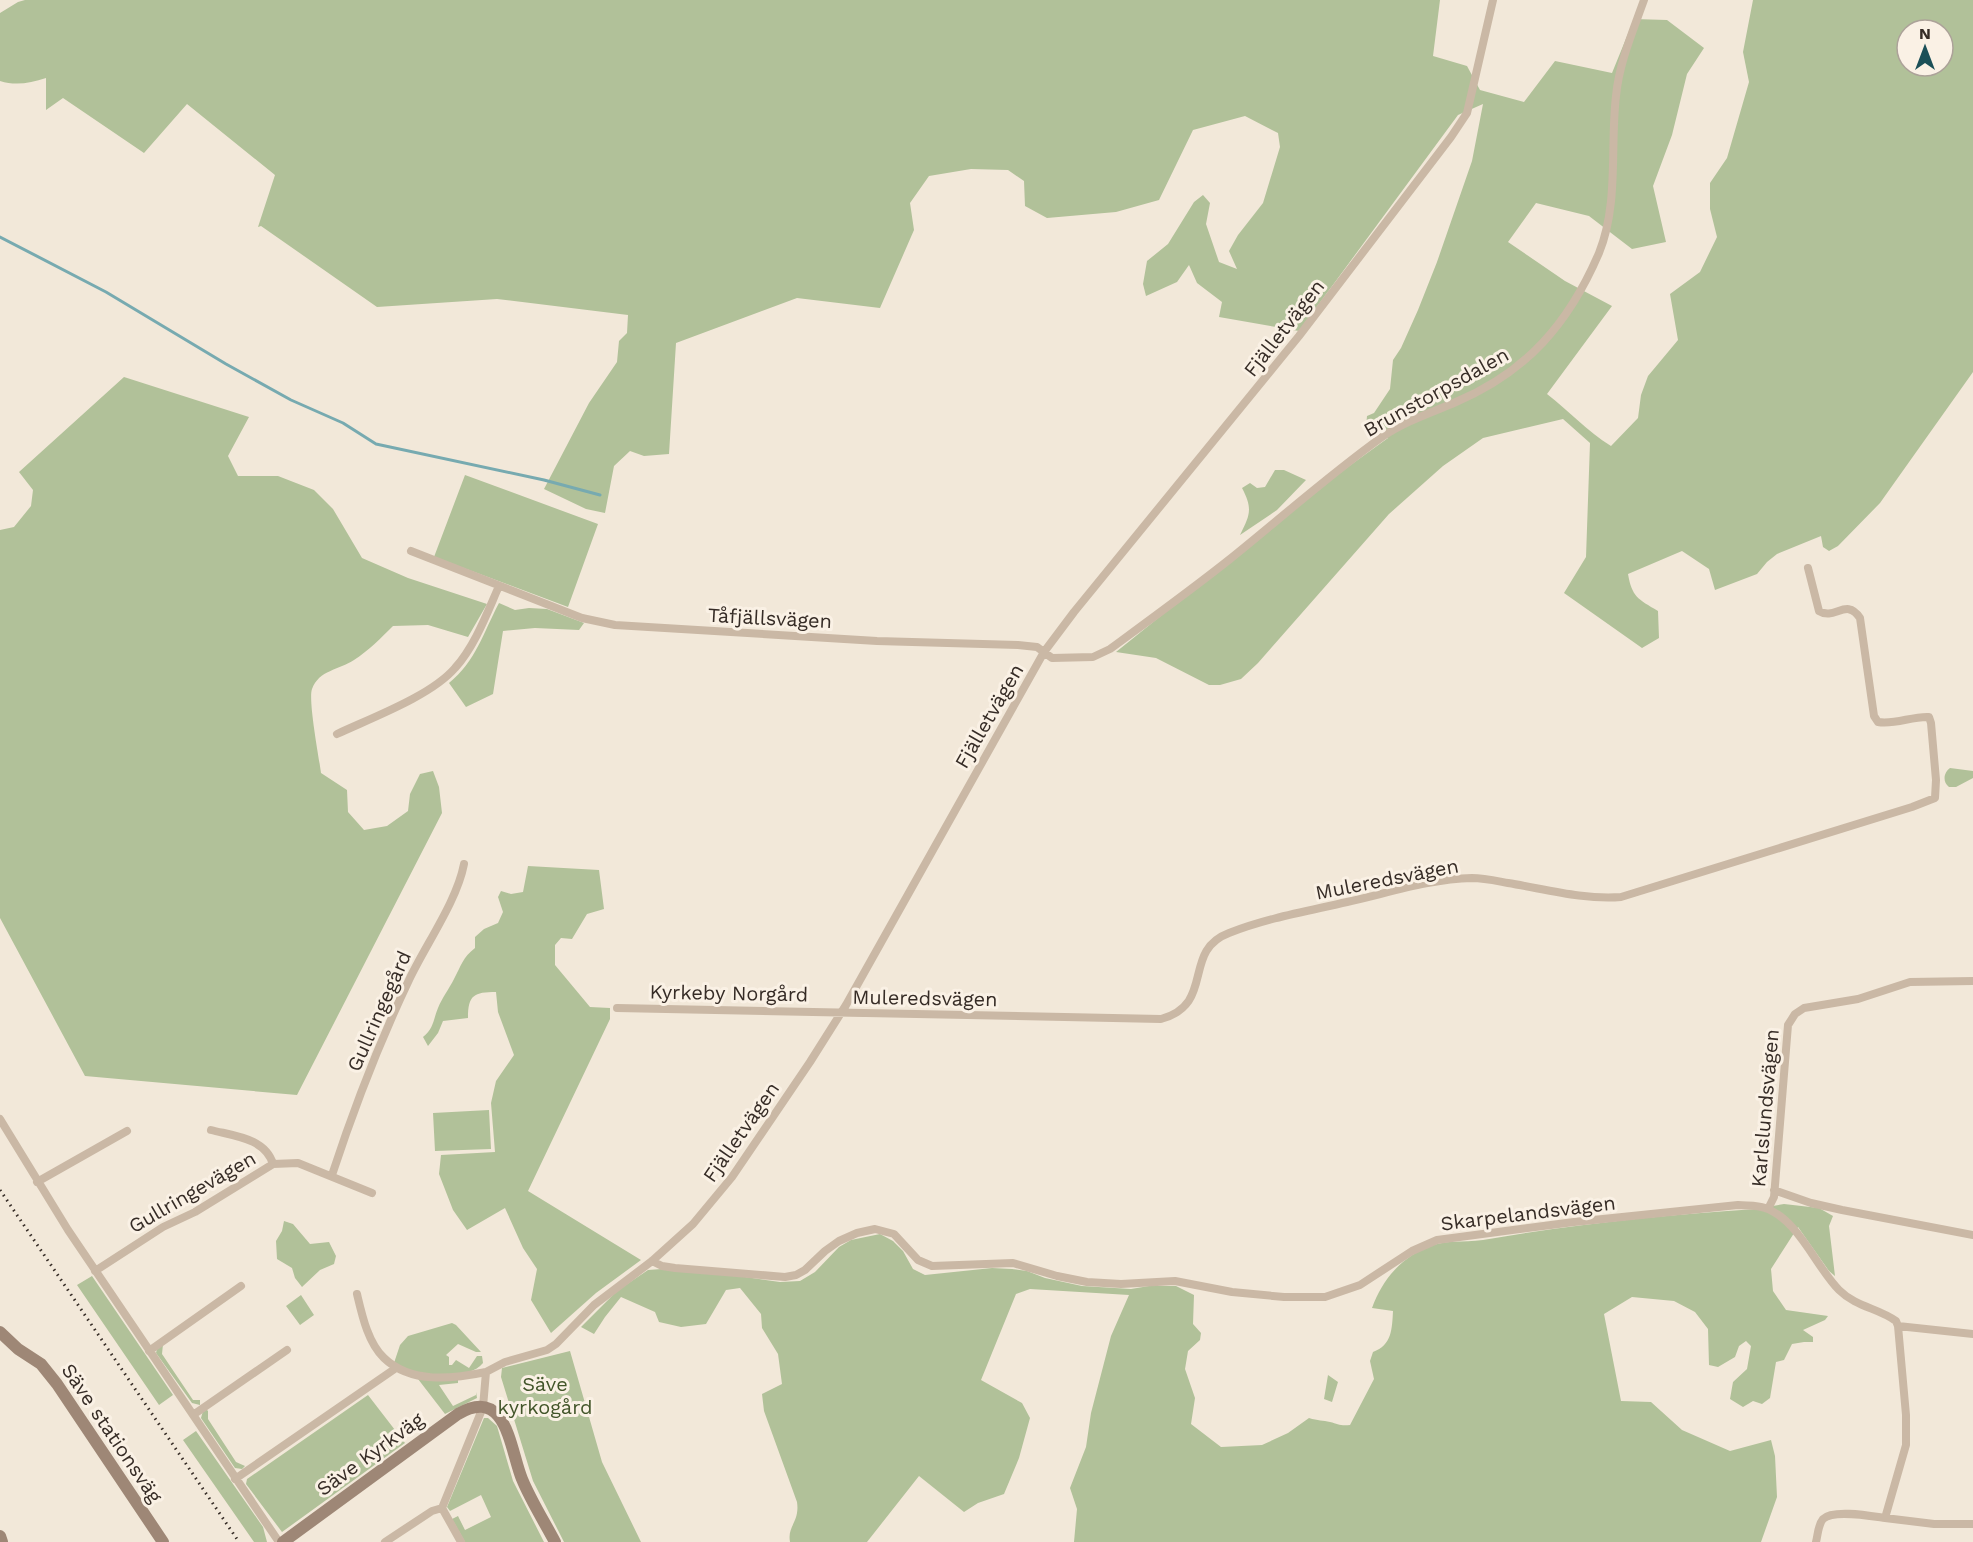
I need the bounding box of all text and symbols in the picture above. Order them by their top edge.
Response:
north arrow [1895,18,1955,78]
text: N [1919,24,1931,43]
street label: Fjälletvägen [1239,275,1329,381]
street label: Brunstorpsdalen [1359,342,1513,442]
street label: Tåfjällsvägen [707,603,833,633]
street label: Fjälletvägen [949,659,1029,773]
street label: Muleredsvägen [1313,853,1461,905]
street label: Gullringegård [342,947,416,1075]
street label: Kyrkeby Norgård [650,980,808,1006]
street label: Muleredsvägen [852,985,998,1011]
street label: Karlslundsvägen [1746,1028,1784,1188]
street label: Fjälletvägen [698,1077,784,1187]
street label: Gullringevägen [124,1146,260,1238]
street label: Skarpelandsvägen [1439,1190,1617,1236]
street label: Säve stationsväg [57,1359,168,1507]
park label: Säve kyrkogård [497,1372,593,1419]
street label: Säve Kyrkväg [312,1407,428,1501]

